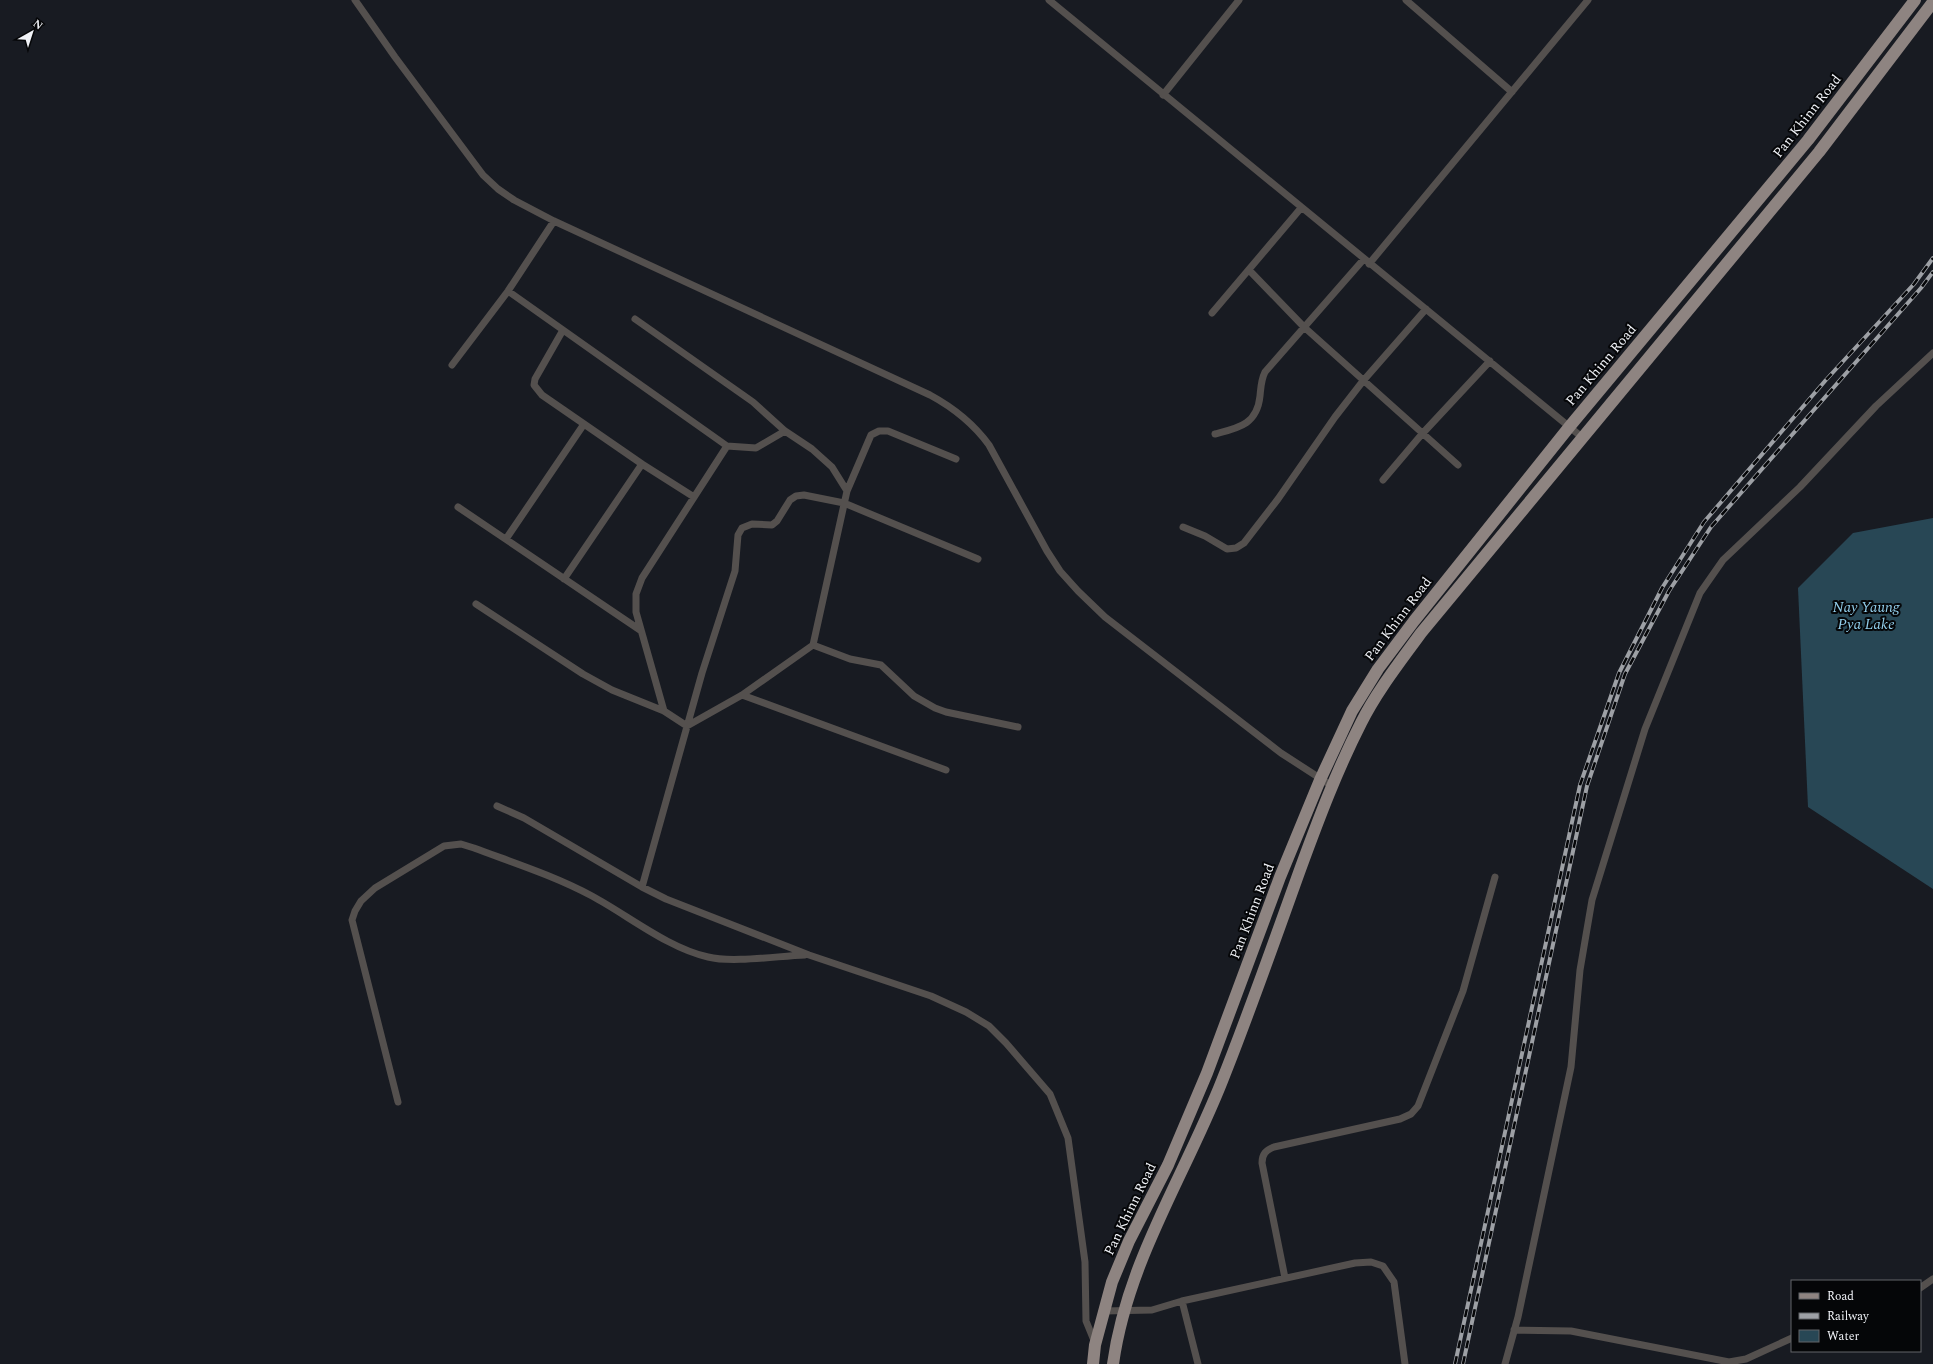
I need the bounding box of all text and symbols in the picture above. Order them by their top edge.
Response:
north arrow [12,12,52,52]
text: N [29,15,47,34]
street label: Pan Khinn Road [1768,70,1846,162]
street label: Pan Khinn Road [1561,320,1642,410]
street label: Pan Khinn Road [1359,572,1437,666]
water label: Nay Yaung Pya Lake [1833,596,1901,636]
street label: Pan Khinn Road [1224,860,1280,962]
street label: Pan Khinn Road [1098,1159,1162,1259]
legend [1791,1280,1921,1352]
text: Road [1827,1287,1854,1306]
text: Railway [1827,1307,1870,1326]
text: Water [1827,1327,1859,1346]

